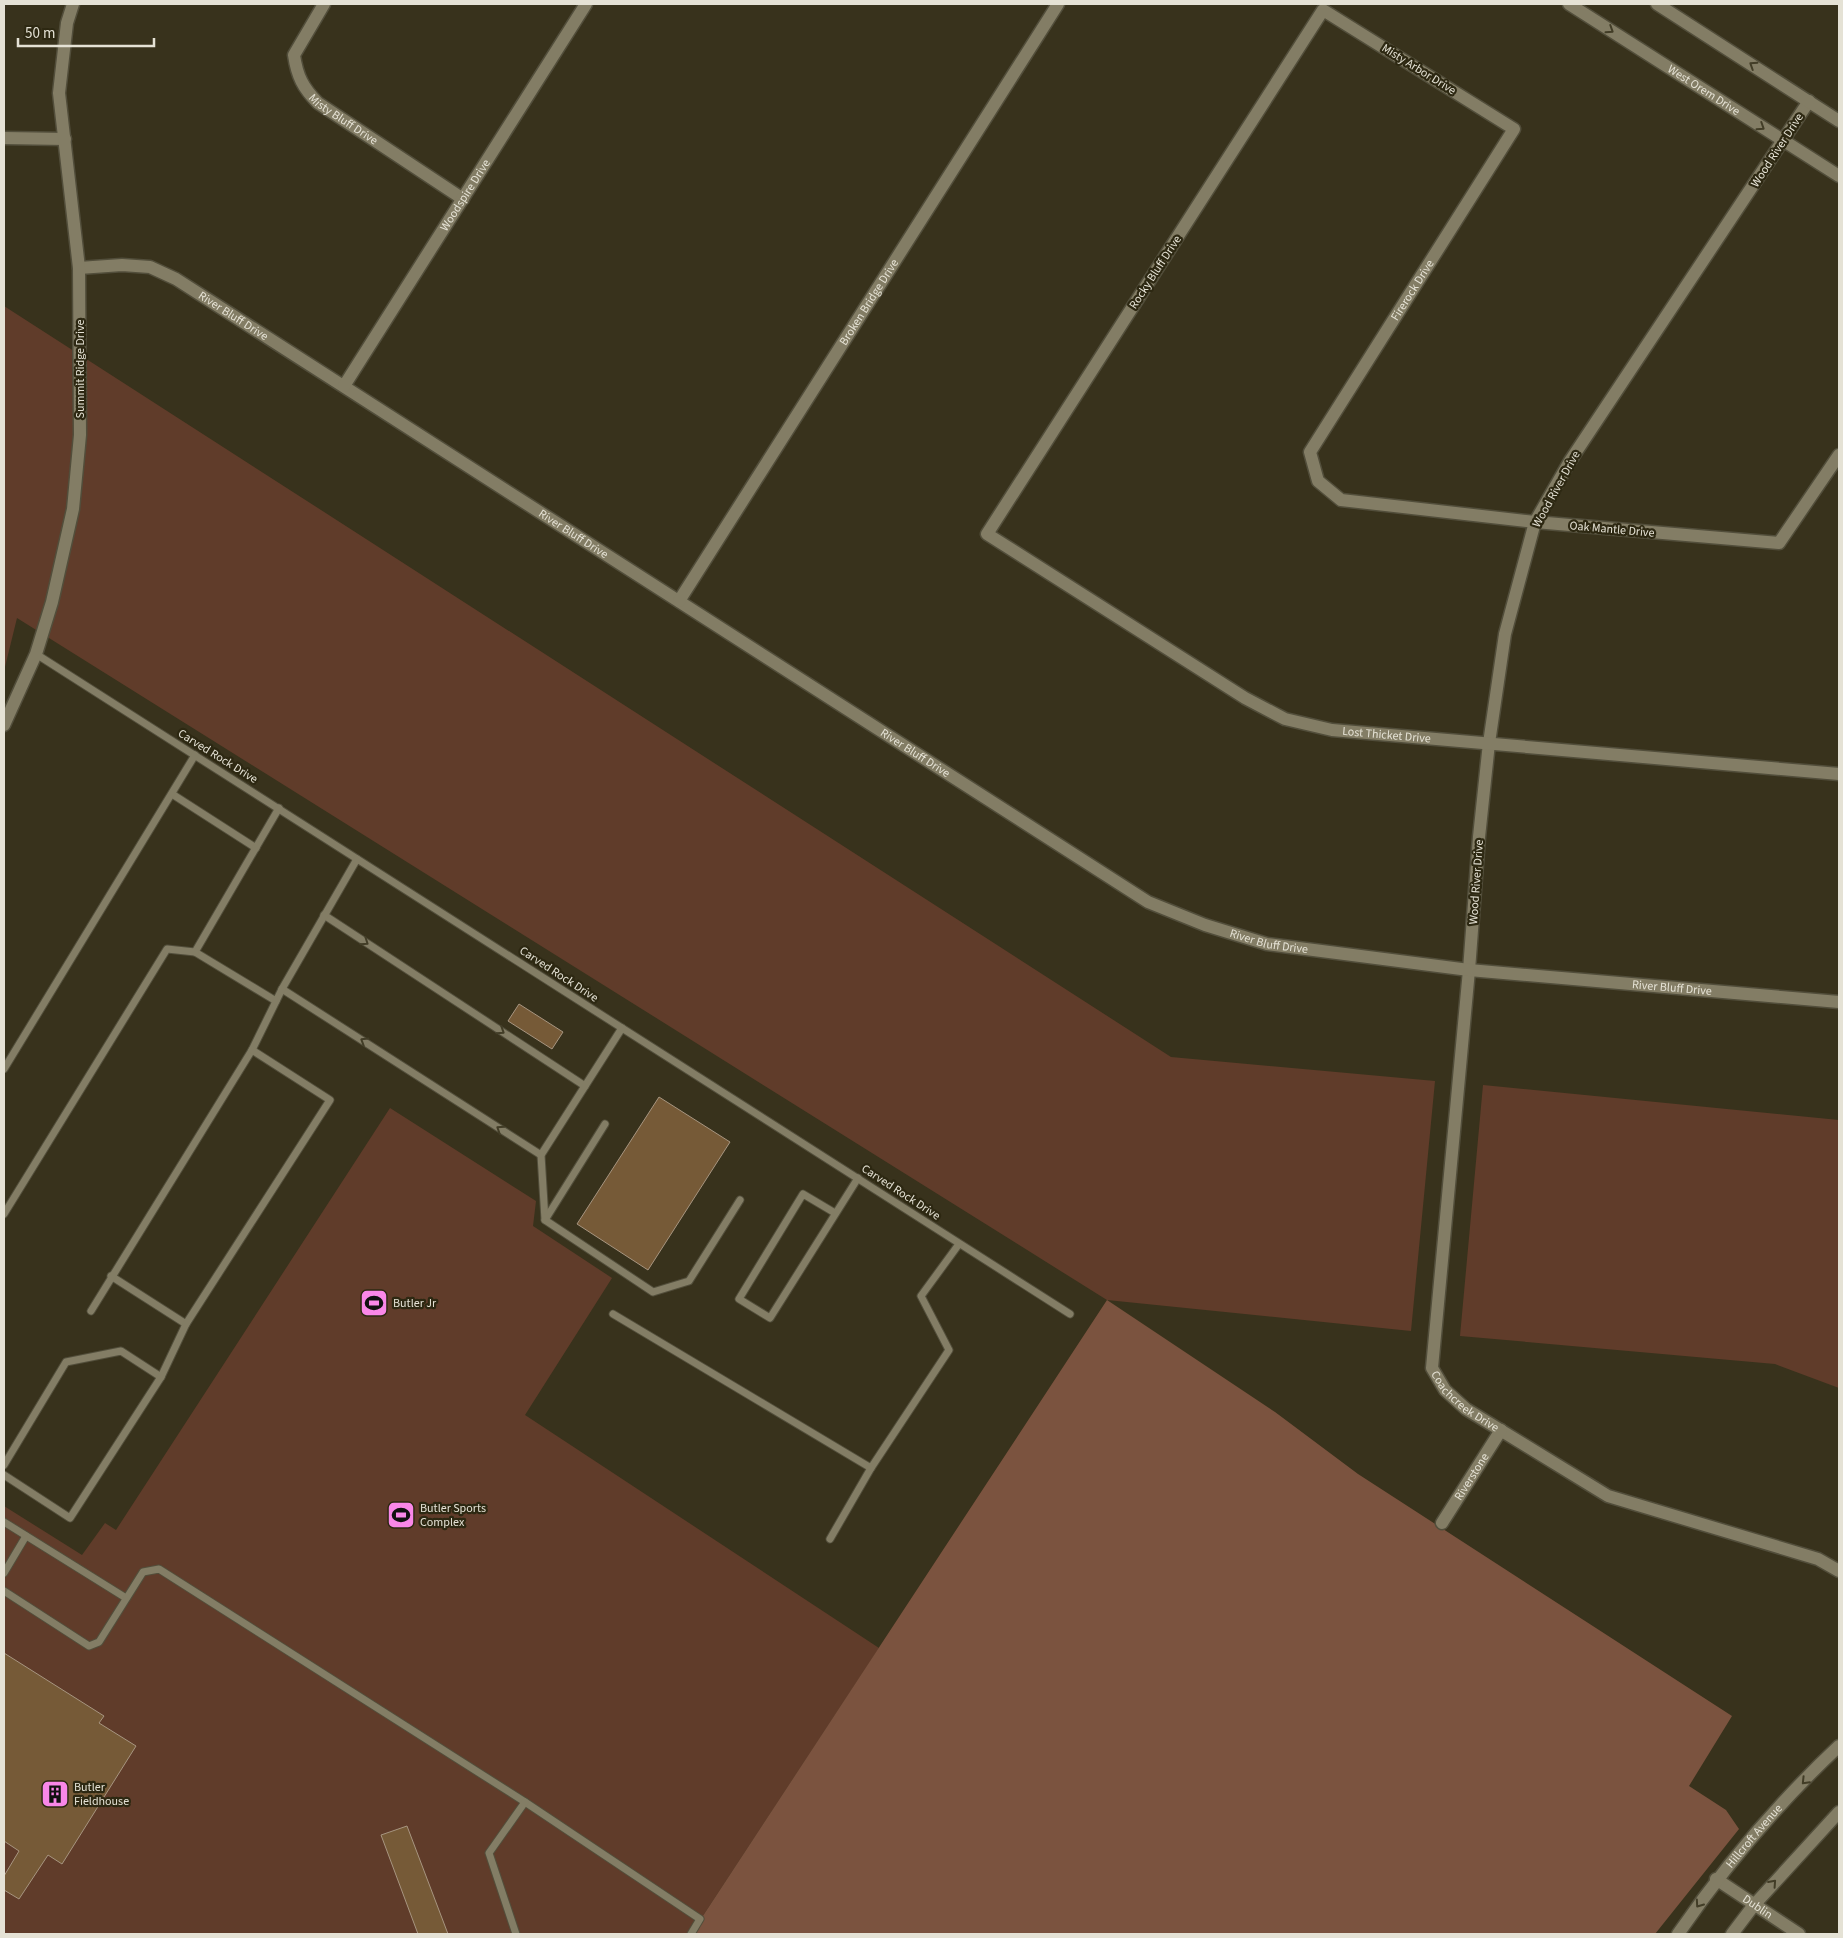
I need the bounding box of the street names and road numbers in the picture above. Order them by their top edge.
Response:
street label: Misty Arbor Drive [1378,40,1459,99]
street label: West Orem Drive [1664,61,1743,120]
street label: Misty Bluff Drive [304,90,381,149]
street label: Wood River Drive [1747,110,1808,191]
street label: Woodspire Drive [436,156,495,235]
street label: Rocky Bluff Drive [1125,232,1186,312]
street label: Broken Bridge Drive [835,256,903,349]
street label: Firerock Drive [1387,257,1438,324]
street label: River Bluff Drive [195,288,271,345]
street label: Summit Ridge Drive [72,319,89,418]
street label: Wood River Drive [1528,448,1585,531]
street label: River Bluff Drive [535,506,612,563]
street label: Oak Mantle Drive [1569,517,1655,542]
street label: Lost Thicket Drive [1341,723,1432,748]
street label: Carved Rock Drive [175,725,261,788]
street label: River Bluff Drive [877,725,953,782]
street label: Wood River Drive [1465,839,1488,925]
street label: River Bluff Drive [1227,925,1309,958]
street label: Carved Rock Drive [516,943,602,1006]
street label: River Bluff Drive [1631,976,1712,1000]
street label: Carved Rock Drive [858,1161,944,1224]
street label: Coachcreek Drive [1426,1368,1502,1436]
street label: Riverstone [1450,1450,1493,1504]
street label: Hillcroft Avenue [1722,1800,1786,1872]
street label: Dublin [1739,1891,1776,1923]

